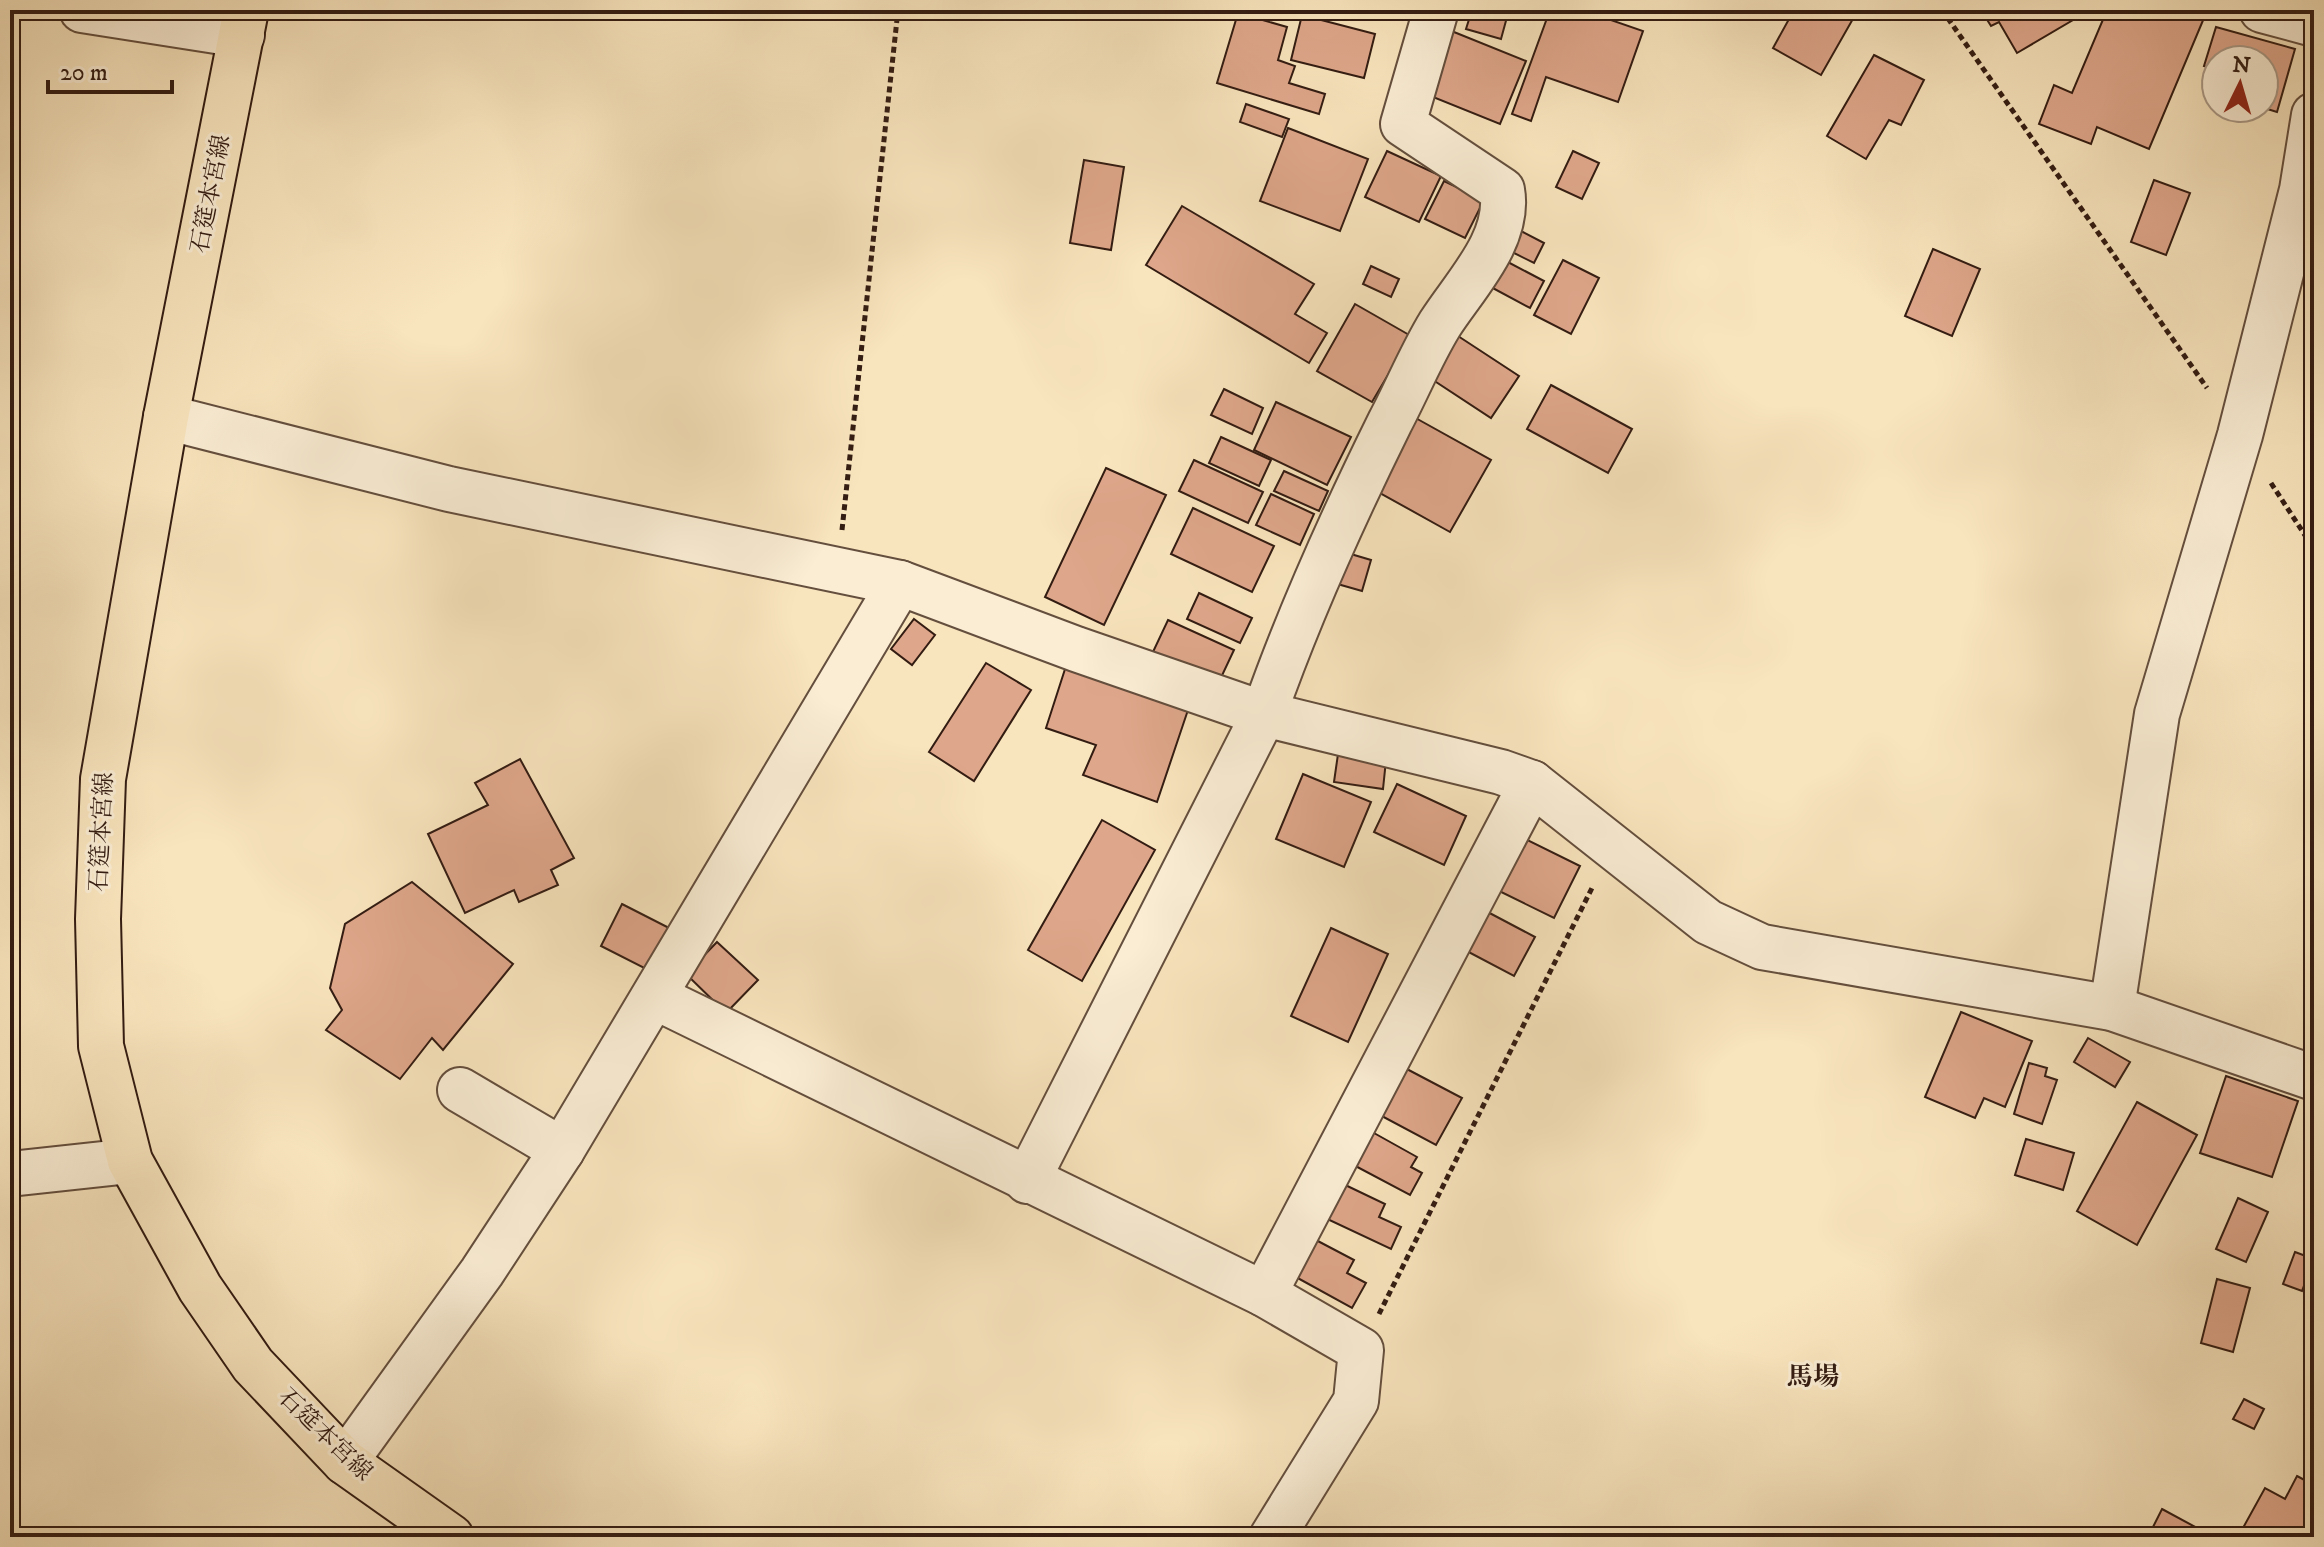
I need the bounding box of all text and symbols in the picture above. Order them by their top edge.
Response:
scale bar [48,44,172,94]
north arrow [2200,44,2280,124]
text: N [2231,51,2252,80]
text: 20 m [60,58,108,88]
street label: 石筵本宮線 [185,132,237,256]
street label: 石筵本宮線 [84,771,120,893]
district label: 馬場 [1787,1361,1839,1394]
street label: 石筵本宮線 [271,1383,379,1487]

